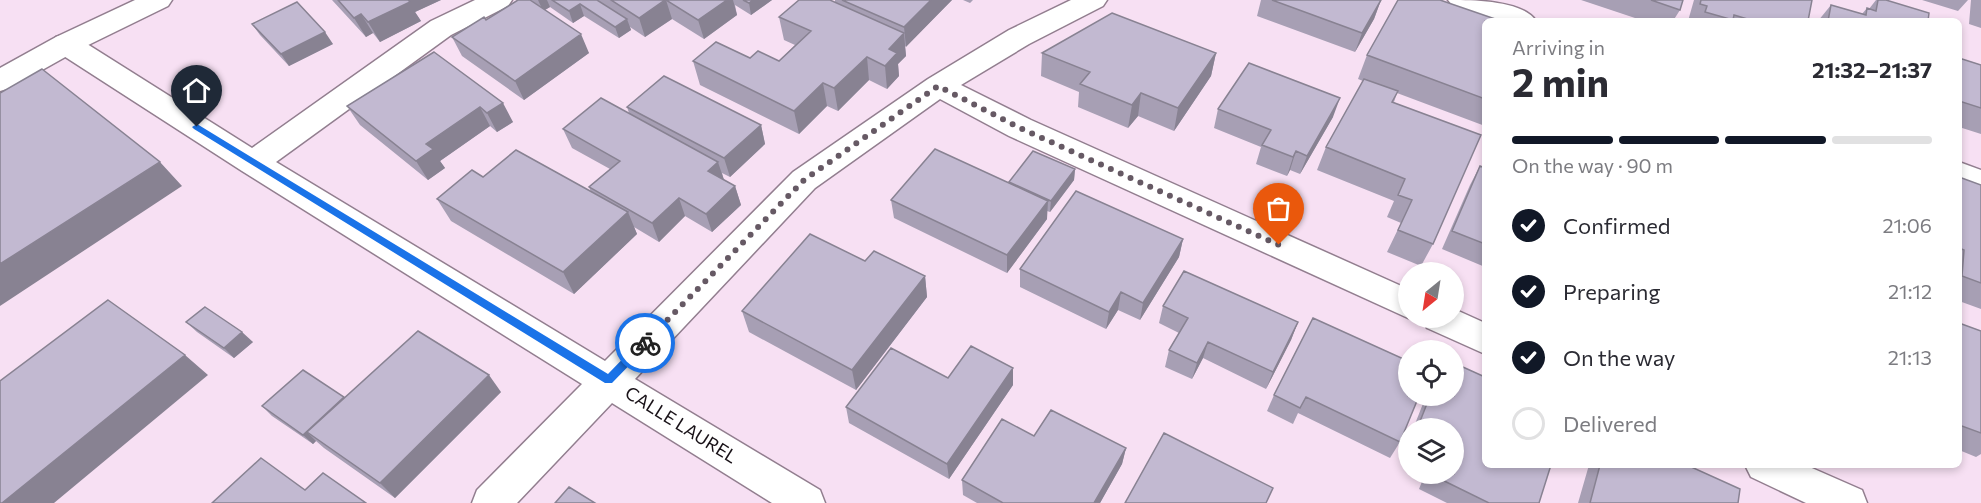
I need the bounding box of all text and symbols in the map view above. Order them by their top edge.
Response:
text: Arriving in [1512,35,1605,59]
text: 21:32–21:37 [1812,56,1932,83]
text: 2 min [1512,57,1609,105]
pin [171,65,222,127]
icon: home [180,74,213,107]
text: On the way · 90 m [1512,153,1673,177]
pin [1253,183,1304,245]
icon: bag [1262,192,1295,225]
icon: check [1512,209,1545,242]
text: Confirmed [1563,212,1670,239]
text: 21:06 [1882,213,1932,237]
north arrow [1398,262,1464,328]
map controls [1398,262,1464,484]
icon: check [1512,275,1545,308]
text: Preparing [1563,278,1660,305]
text: 21:12 [1888,279,1932,303]
courier [615,313,675,373]
icon: bike [629,327,662,360]
button: locate [1398,340,1464,406]
icon: check [1512,341,1545,374]
text: On the way [1563,344,1675,371]
text: 21:13 [1888,345,1932,369]
street label: CALLE LAUREL [621,381,742,467]
text: Delivered [1563,410,1657,437]
button: layers [1398,418,1464,484]

